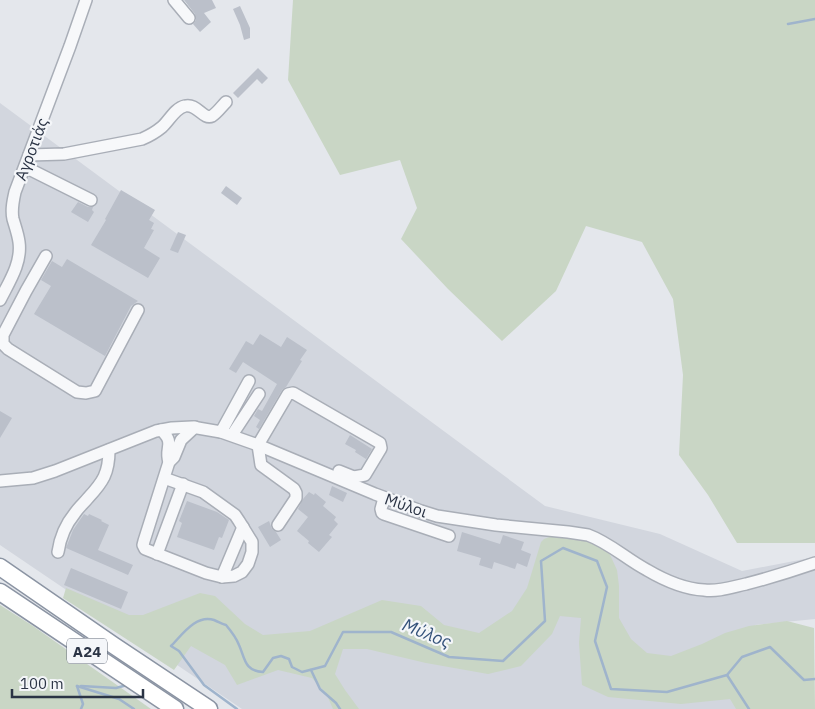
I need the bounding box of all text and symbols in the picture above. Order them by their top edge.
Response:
street label: Αγροτιάς [10,115,52,183]
street label: Μύλοι [382,488,430,522]
water label: Μύλος [399,613,455,653]
road number: Α24 [67,638,107,664]
scale bar [12,666,144,698]
text: 100 m [20,674,64,693]

